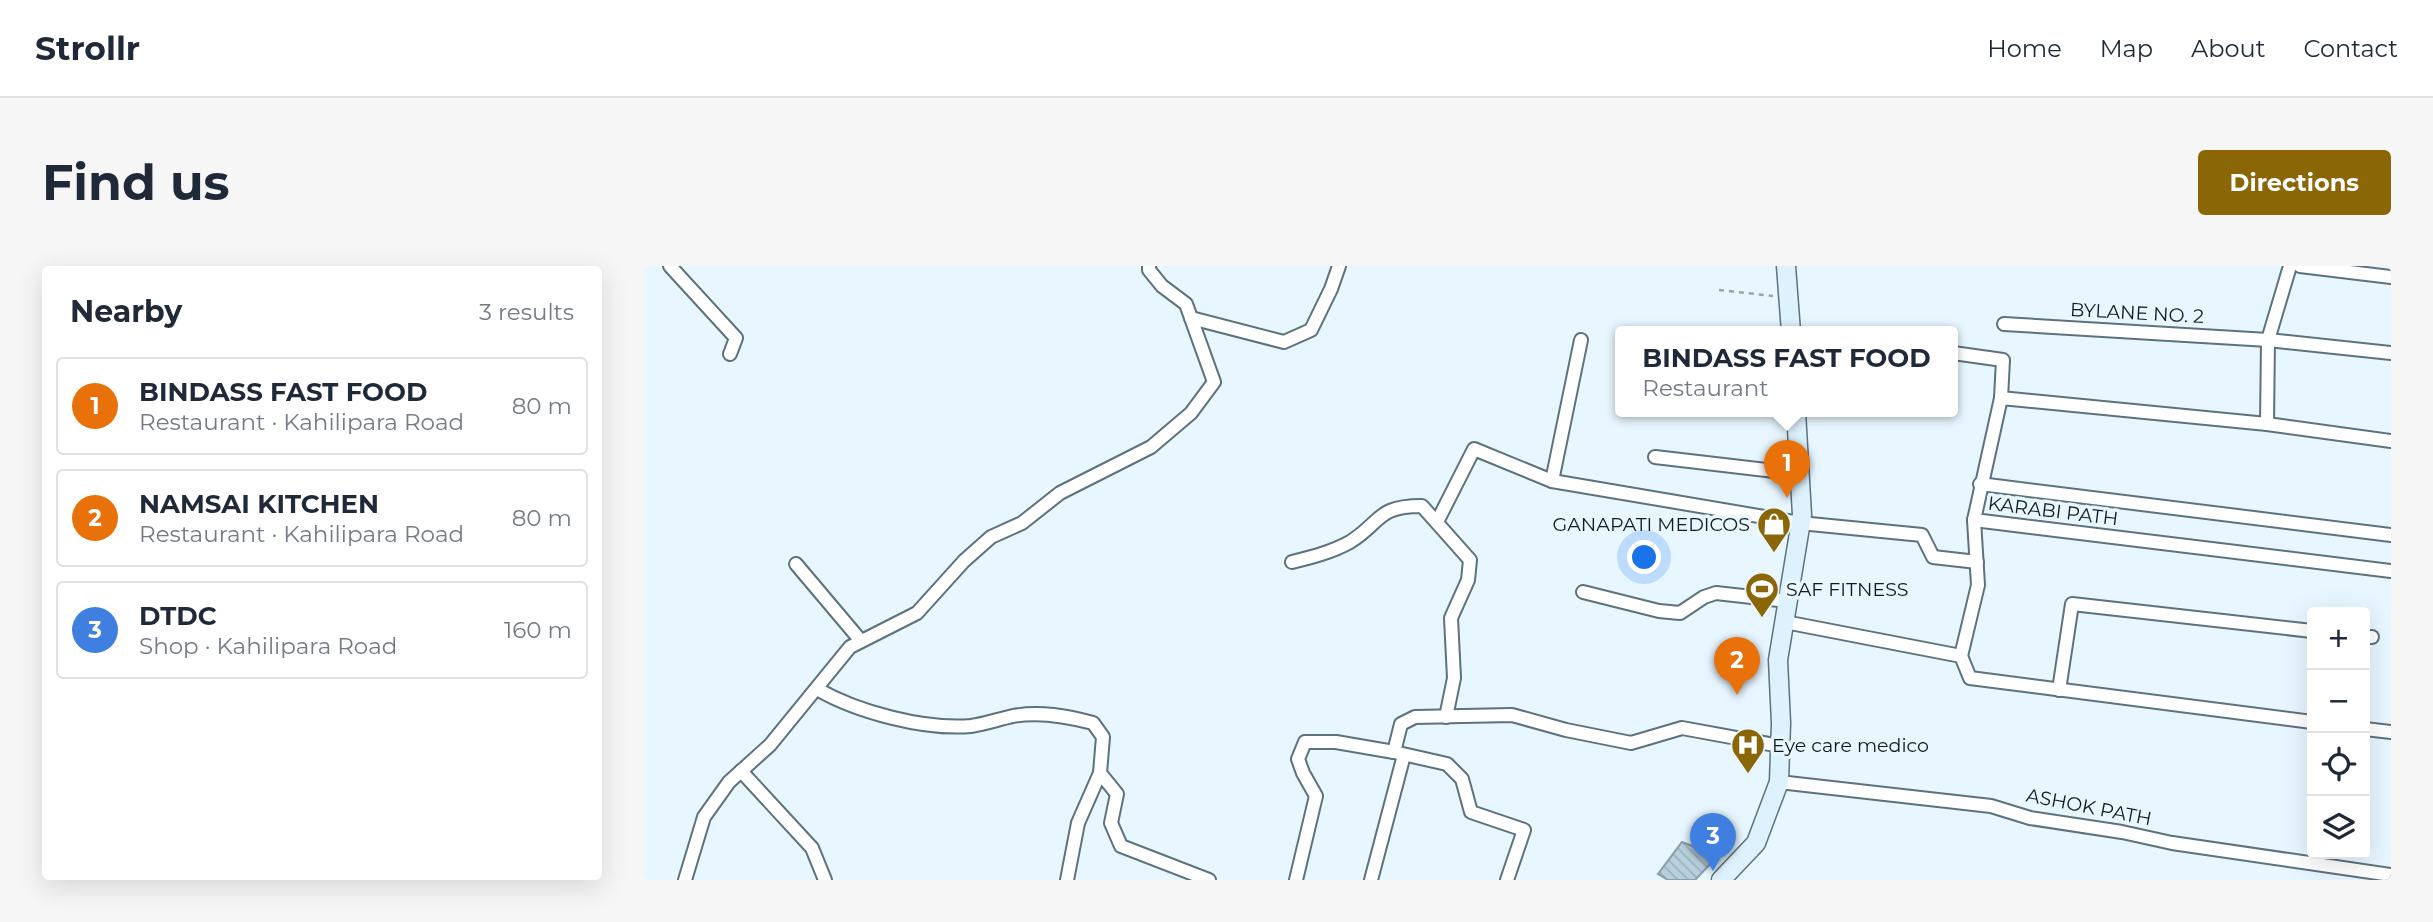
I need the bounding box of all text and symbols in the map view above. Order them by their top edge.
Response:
text: Strollr [35,28,140,68]
text: Home [1987,34,2062,63]
text: Map [2100,34,2153,63]
text: About [2191,34,2265,63]
text: Contact [2303,34,2398,63]
button: Directions [2198,150,2391,215]
text: Find us [42,153,230,212]
text: Nearby [70,293,182,330]
text: 3 results [479,298,574,326]
street label: BYLANE NO. 2 [2069,298,2205,328]
popup [1615,326,1958,417]
text: BINDASS FAST FOOD [1642,342,1931,374]
text: Restaurant [1642,374,1769,402]
text: BINDASS FAST FOOD [139,376,427,408]
text: 1 [90,392,100,420]
text: 80 m [512,392,572,420]
text: Restaurant · Kahilipara Road [139,408,464,436]
pin: 1 [1764,440,1810,498]
text: NAMSAI KITCHEN [139,488,379,520]
street label: KARABI PATH [1987,492,2119,530]
text: 2 [88,504,102,532]
text: 80 m [512,504,572,532]
shop icon: GANAPATI MEDICOS [1755,505,1793,554]
place label: GANAPATI MEDICOS [1553,513,1750,536]
text: Restaurant · Kahilipara Road [139,520,464,548]
your location [1627,540,1661,574]
sports icon: SAF FITNESS [1743,570,1781,619]
place label: SAF FITNESS [1786,578,1909,601]
text: DTDC [139,600,217,632]
map controls [2307,607,2370,859]
button: + [2307,607,2370,670]
text: 3 [88,616,102,644]
text: 160 m [504,616,572,644]
text: Shop · Kahilipara Road [139,632,397,660]
pin: 2 [1714,637,1760,695]
button: − [2307,670,2370,733]
hospital icon: Eye care medico [1729,726,1767,775]
button: locate [2307,733,2370,796]
place label: Eye care medico [1772,734,1929,757]
street label: ASHOK PATH [2024,784,2154,830]
button: layers [2307,796,2370,859]
pin: 3 [1690,813,1736,871]

